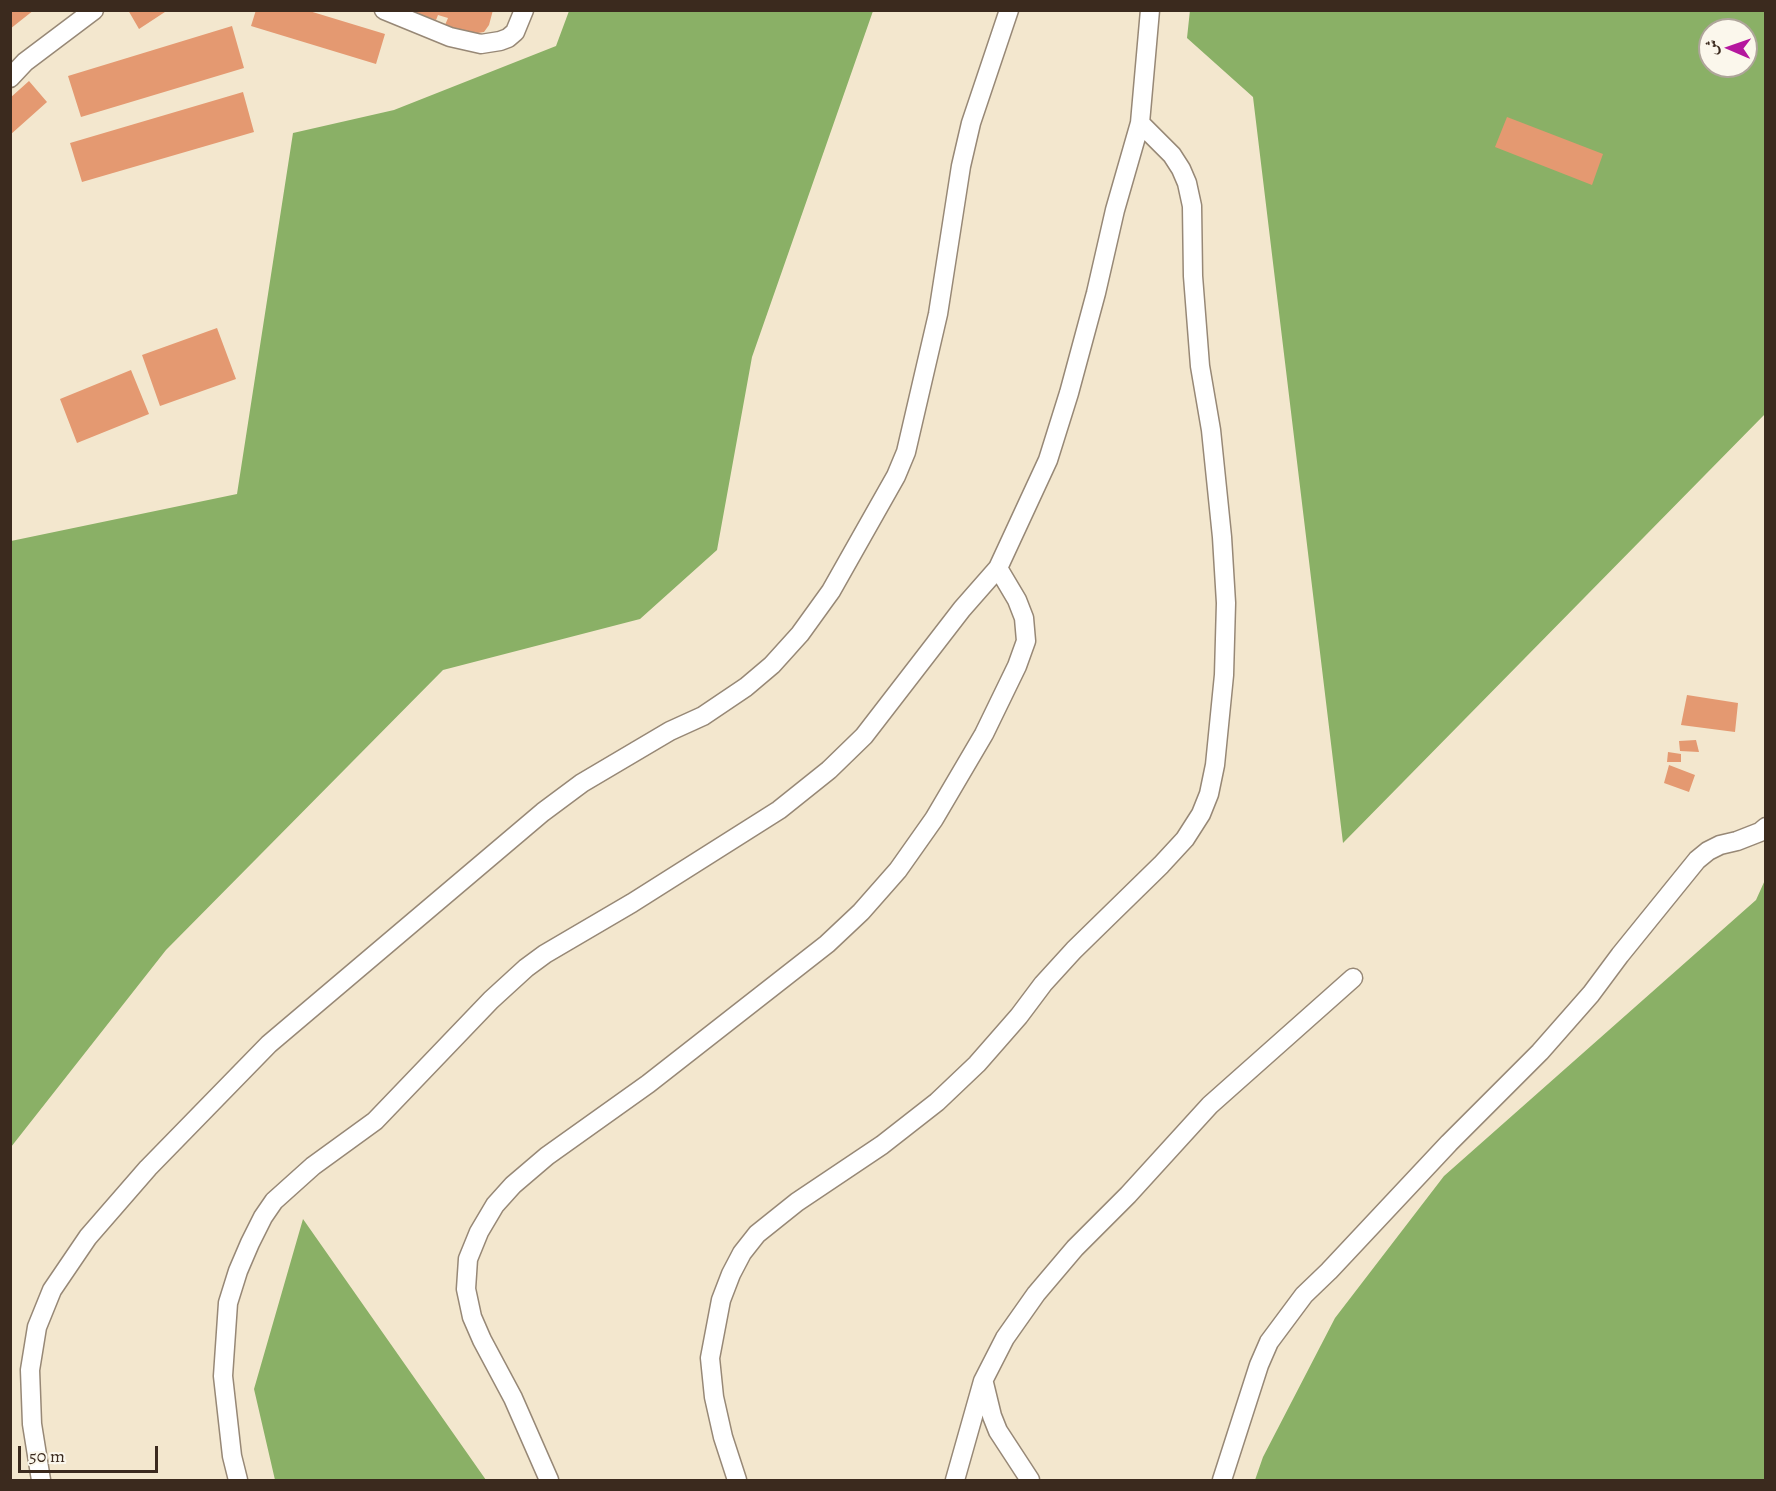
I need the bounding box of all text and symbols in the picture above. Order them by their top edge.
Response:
north arrow [1698,18,1758,78]
text: ش [1701,39,1723,56]
scale bar [21,1434,160,1472]
text: 50 m [29,1444,65,1468]

